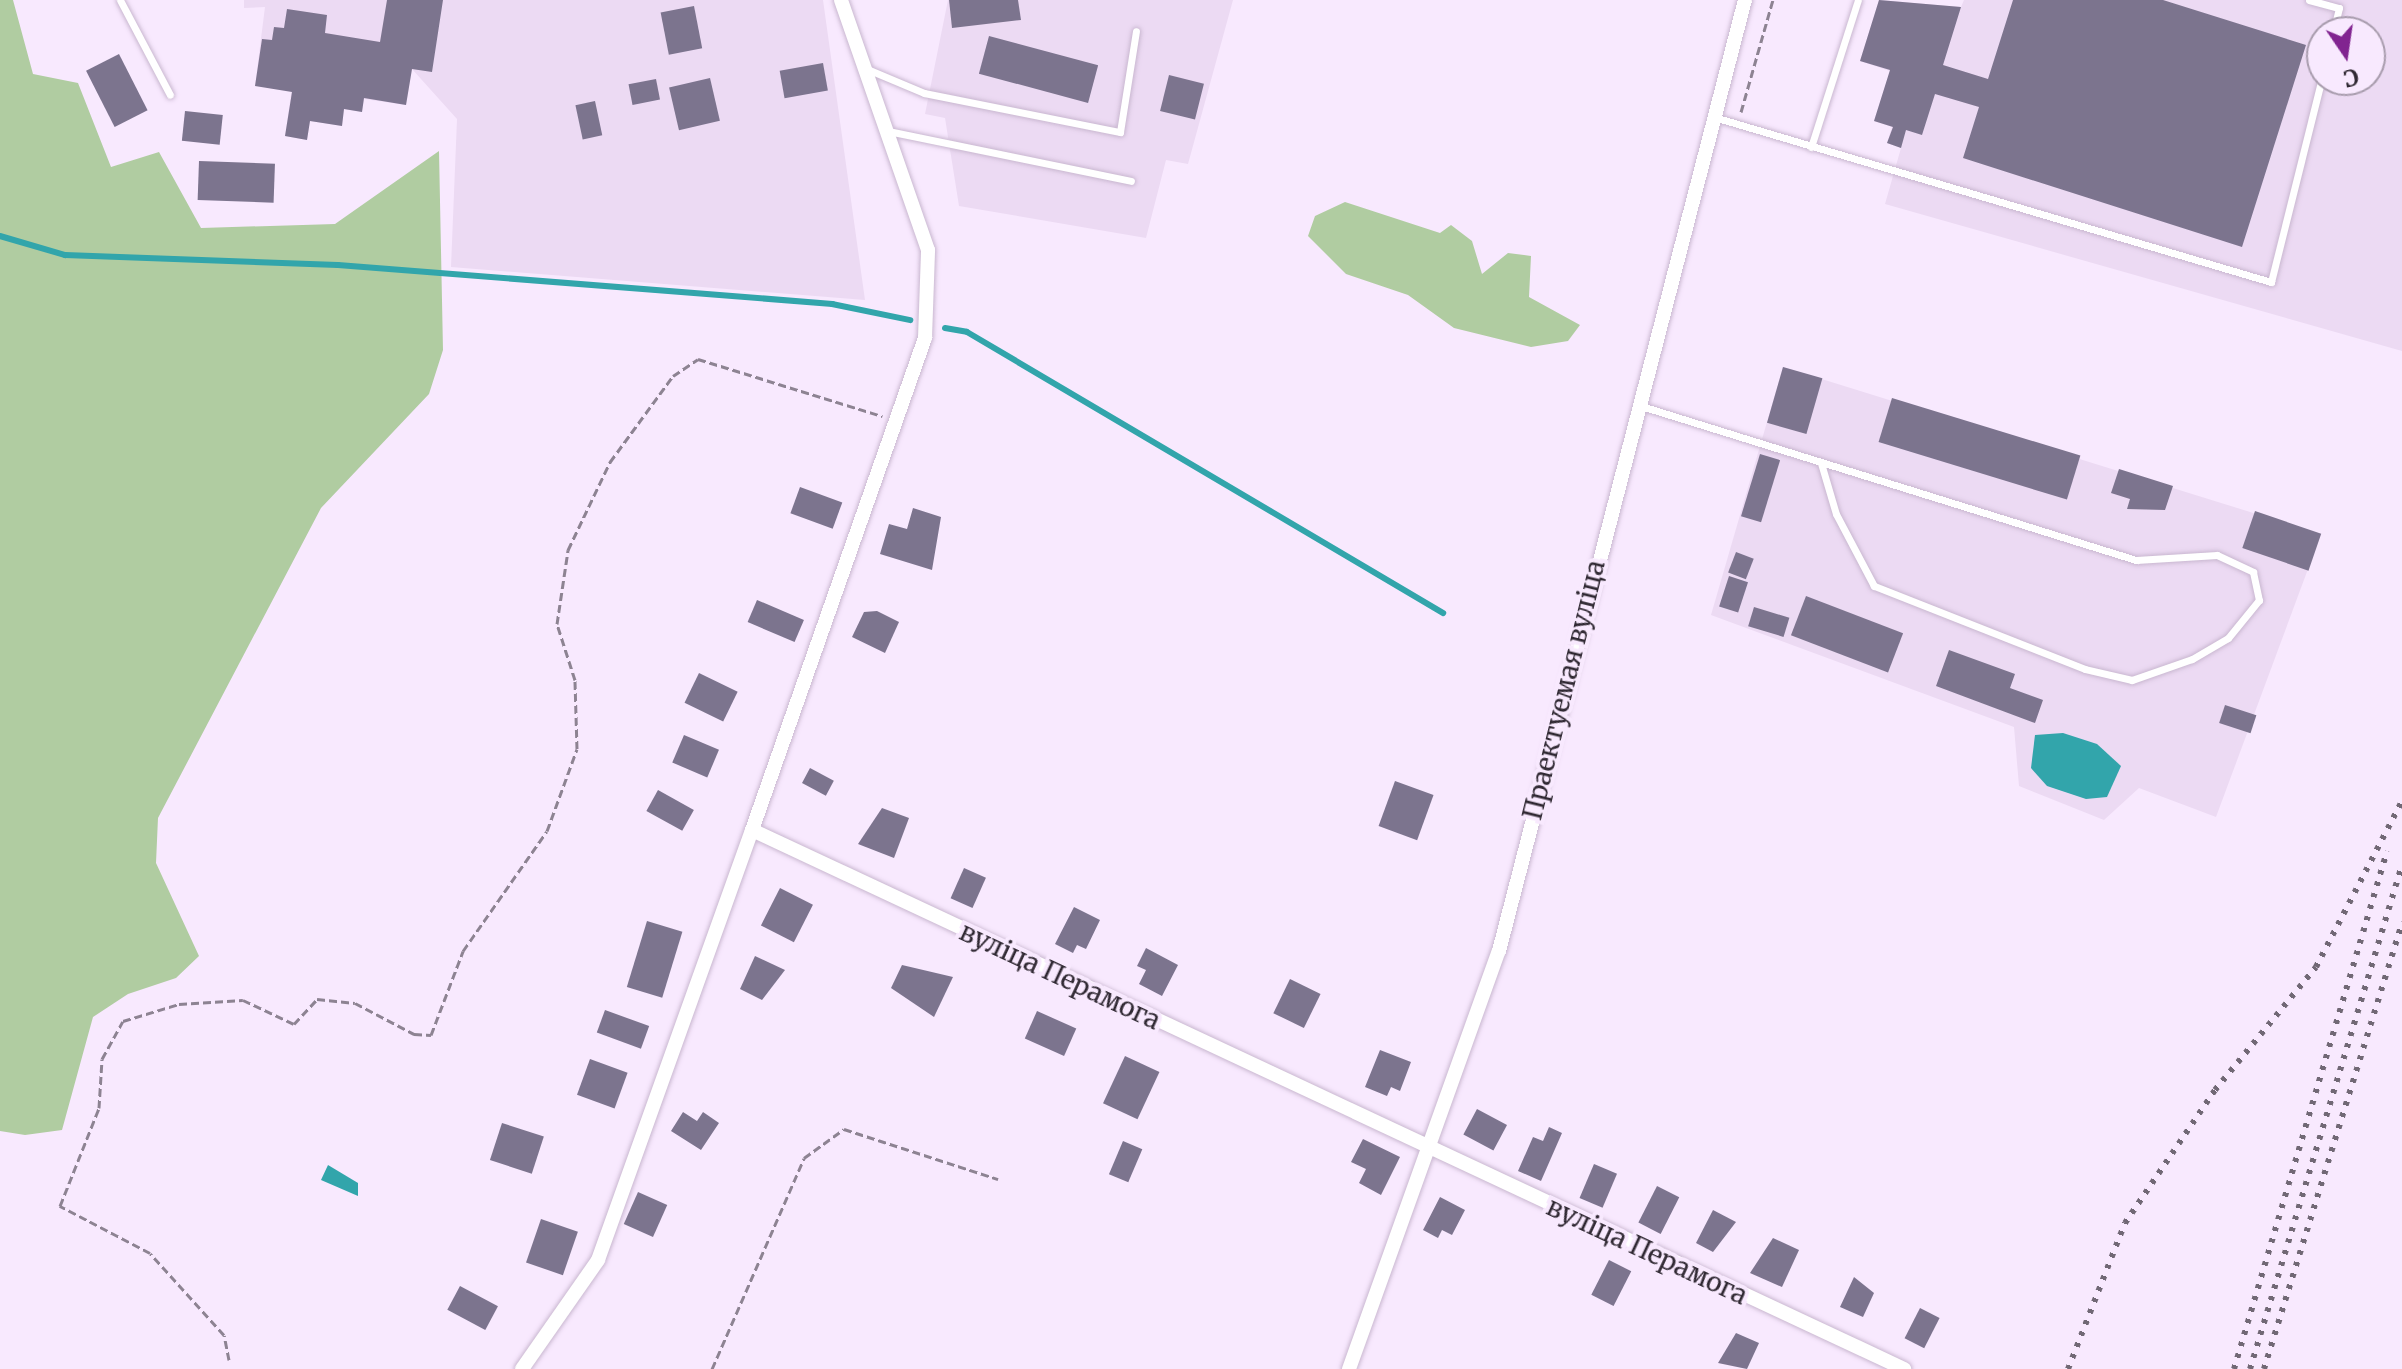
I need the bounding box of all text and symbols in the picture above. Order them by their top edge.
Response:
north arrow [2306,16,2386,96]
text: С [2341,62,2361,93]
street label: Праектуемая вуліца [1517,557,1611,823]
street label: вуліца Перамога [955,916,1165,1036]
street label: вуліца Перамога [1542,1191,1752,1311]

